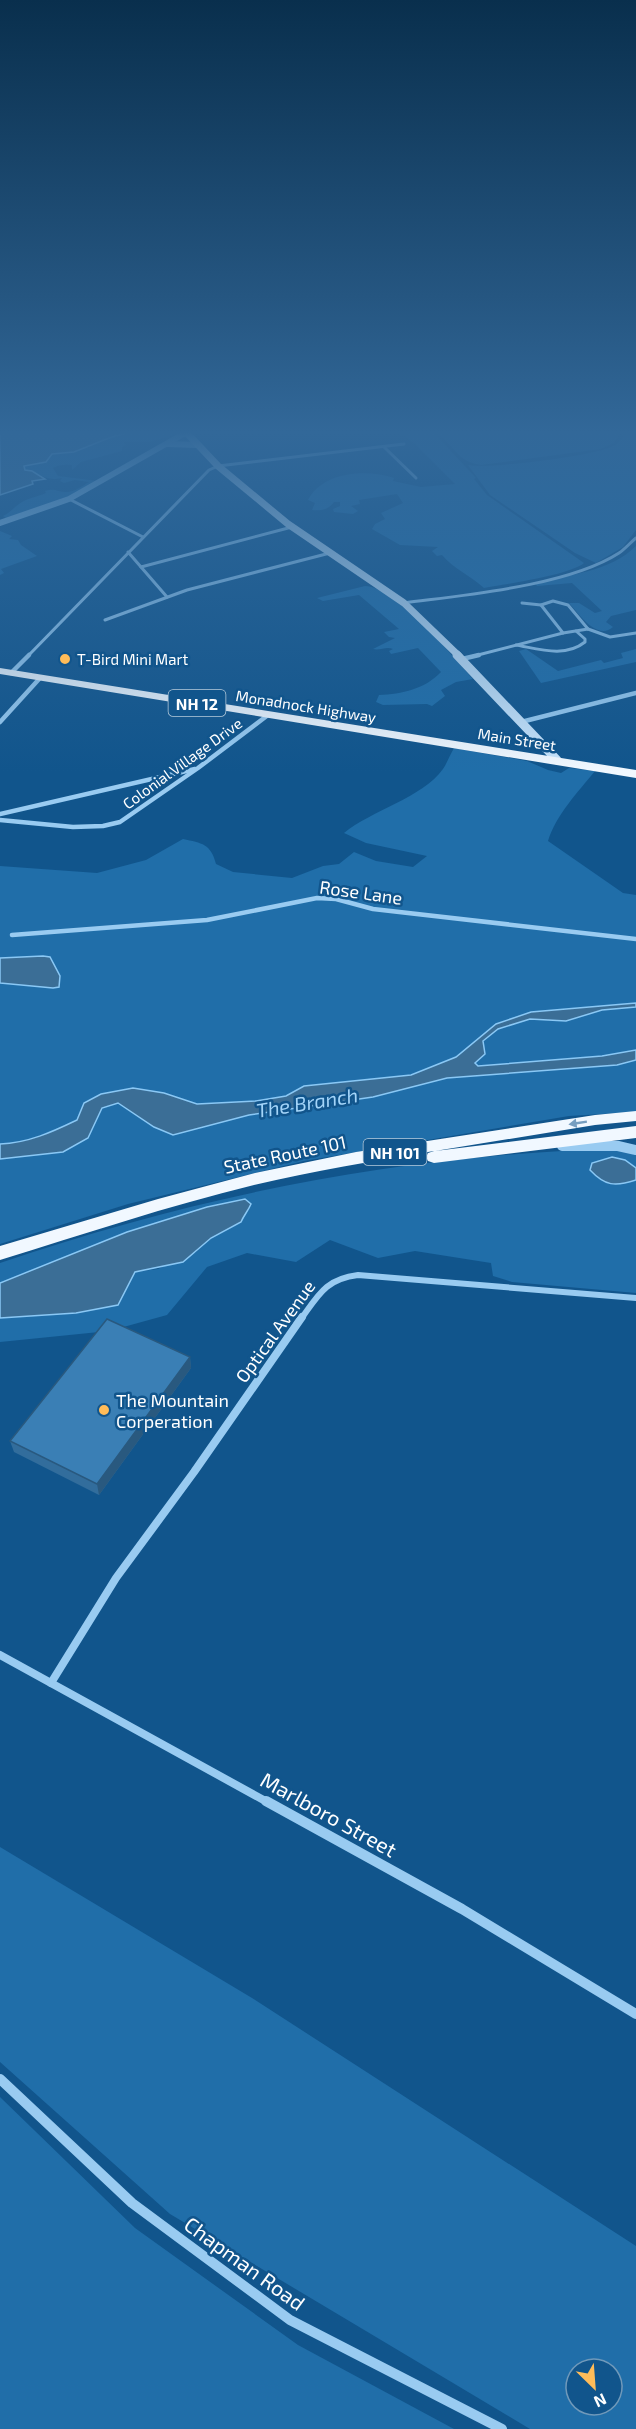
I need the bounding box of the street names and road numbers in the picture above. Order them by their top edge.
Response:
street label: Monadnock Highway [234,686,378,726]
road number: NH 12 [168,690,226,716]
street label: Colonial Village Drive [119,714,245,812]
street label: Main Street [477,724,558,754]
street label: Rose Lane [318,875,404,909]
street label: State Route 101 [222,1130,348,1178]
road number: NH 101 [364,1139,426,1165]
street label: Optical Avenue [230,1275,320,1387]
street label: Marlboro Street [257,1766,401,1862]
street label: Chapman Road [180,2211,310,2315]

